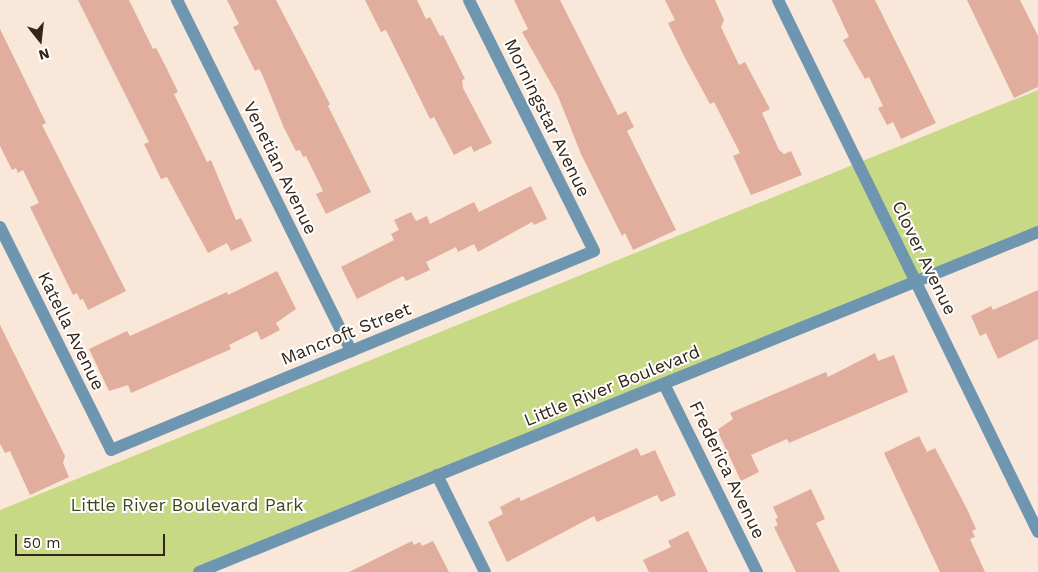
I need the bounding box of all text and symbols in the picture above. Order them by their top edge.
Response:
north arrow [15,15,65,65]
street label: Morningstar Avenue [499,35,595,201]
text: N [37,45,51,64]
street label: Venetian Avenue [238,98,322,238]
street label: Clover Avenue [887,197,961,319]
street label: Katella Avenue [33,268,109,394]
street label: Mancroft Street [278,298,414,370]
street label: Little River Boulevard [521,341,703,431]
street label: Frederica Avenue [684,397,770,543]
park label: Little River Boulevard Park [70,494,304,516]
scale bar [18,524,168,556]
text: 50 m [23,534,60,552]

